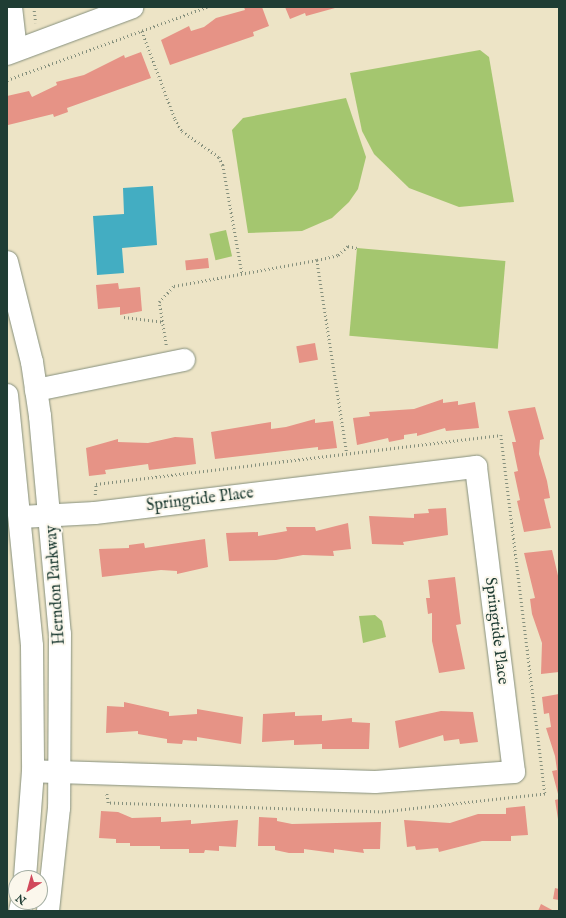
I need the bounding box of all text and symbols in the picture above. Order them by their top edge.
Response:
street label: Springtide Place [145,484,255,516]
street label: Herndon Parkway [42,525,70,645]
street label: Springtide Place [480,576,512,686]
north arrow [8,870,48,910]
text: N [13,890,29,907]

